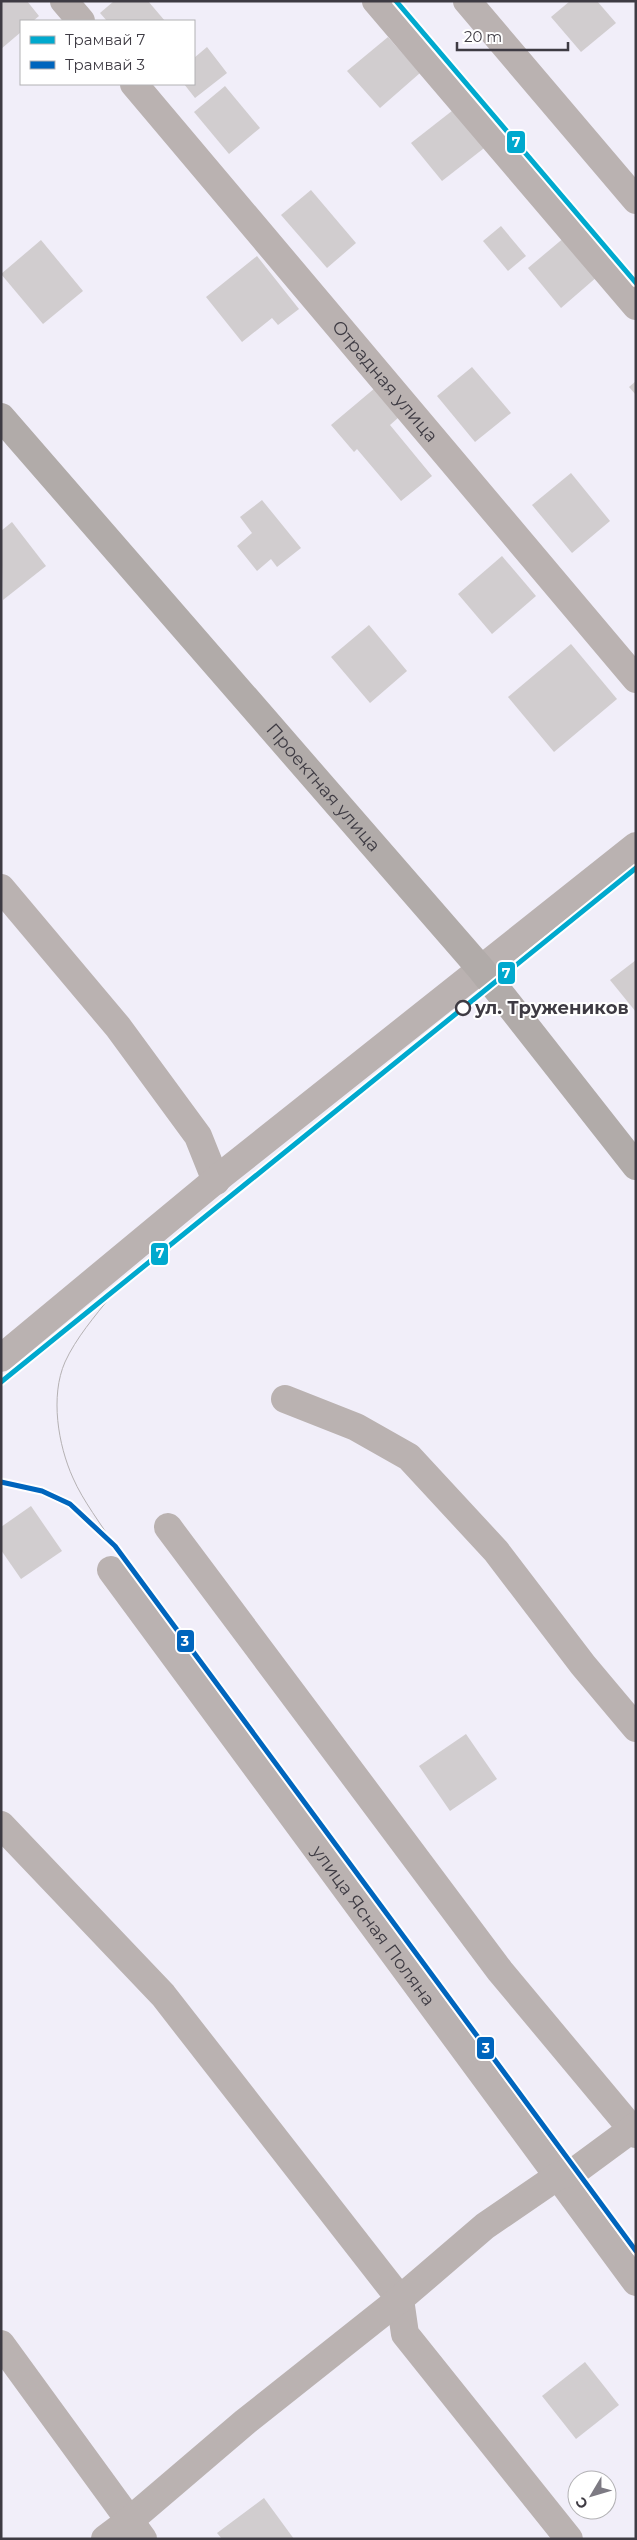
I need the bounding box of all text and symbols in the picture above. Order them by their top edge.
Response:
legend [20,20,195,85]
scale bar [457,20,568,52]
text: 20 m [464,27,502,46]
text: Трамвай 7 [65,30,146,49]
text: Трамвай 3 [65,55,145,74]
line badge: 7 [506,130,526,154]
text: 7 [512,133,521,151]
street label: Отрадная улица [327,316,442,447]
street label: Проектная улица [261,719,385,856]
line badge: 7 [497,961,516,985]
text: 7 [502,964,511,982]
place label: ул. Тружеников [474,997,629,1019]
marker: ул. Тружеников [455,1000,471,1016]
line badge: 7 [150,1242,169,1266]
text: 7 [156,1244,165,1262]
line badge: 3 [176,1629,195,1653]
text: 3 [180,1632,189,1650]
street label: улица Ясная Поляна [306,1840,440,2010]
line badge: 3 [476,2036,495,2060]
text: 3 [481,2039,490,2057]
north arrow [567,2470,617,2520]
text: С [572,2493,592,2513]

